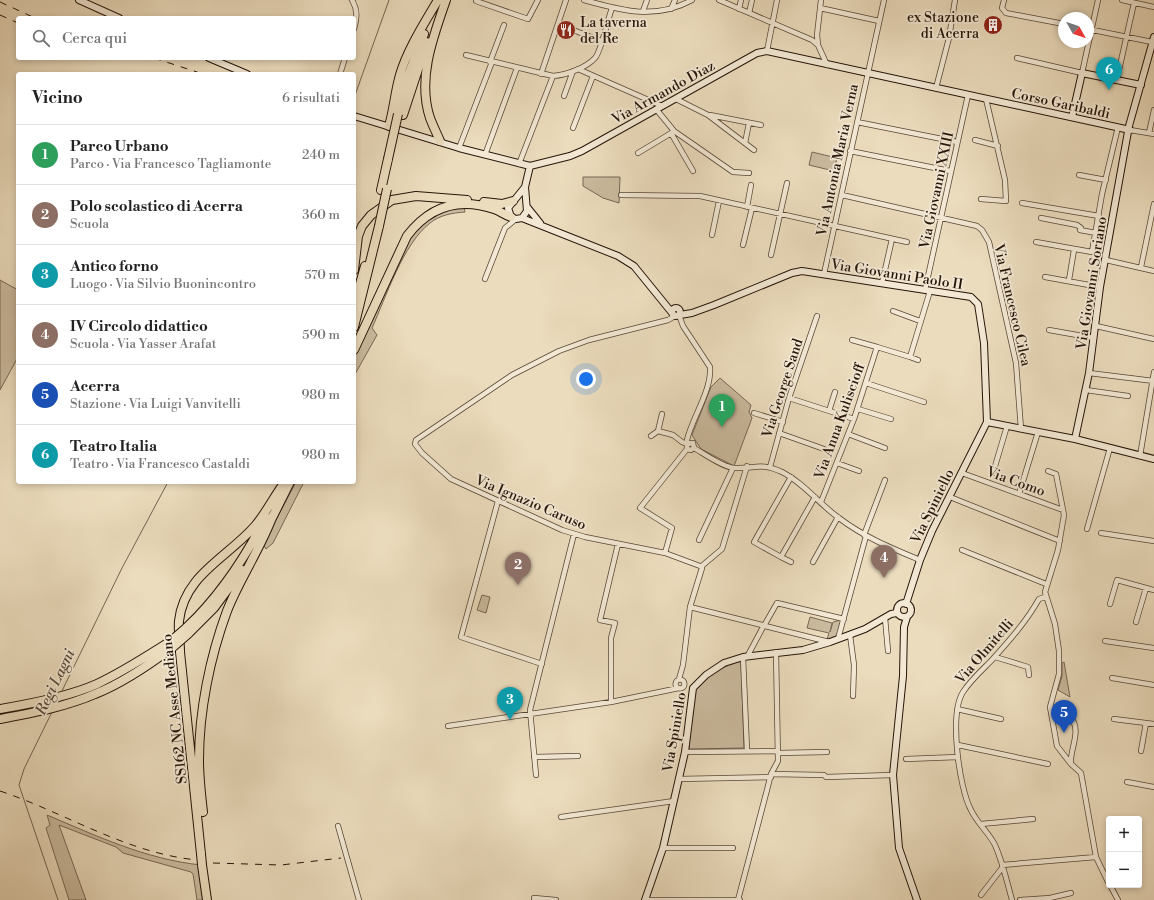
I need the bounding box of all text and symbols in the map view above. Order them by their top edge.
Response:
place label: ex Stazione di Acerra [907,9,980,43]
north arrow [1058,12,1094,48]
place label: La taverna del Re [580,14,648,48]
building icon: ex Stazione di Acerra [982,14,1004,36]
search box [16,16,356,60]
restaurant icon: La taverna del Re [555,19,577,41]
icon: search [30,27,52,49]
text: Cerca qui [62,29,127,48]
street label: Via Armando Diaz [608,57,719,129]
pin: 6 [1096,57,1122,90]
street label: Via Antonia Maria Verna [813,81,863,239]
street label: Corso Garibaldi [1010,85,1112,123]
text: Vicino [32,87,83,109]
text: 6 risultati [282,90,340,106]
street label: Via Giovanni XXIII [916,129,958,251]
text: Parco Urbano [70,137,169,156]
text: 1 [42,147,48,163]
text: 240 m [302,147,340,163]
text: Parco · Via Francesco Tagliamonte [70,156,271,172]
text: Polo scolastico di Acerra [70,197,243,216]
text: 2 [41,207,49,223]
text: 360 m [302,207,340,223]
street label: Via Giovanni Soriano [1072,215,1111,352]
text: Scuola [70,216,109,232]
street label: Via Francesco Cilea [989,241,1035,369]
street label: Via Giovanni Paolo II [828,255,965,294]
text: Antico forno [70,257,159,276]
text: 3 [41,267,49,283]
text: 570 m [304,267,340,283]
text: Luogo · Via Silvio Buonincontro [70,276,256,292]
text: IV Circolo didattico [70,317,208,336]
text: 4 [41,327,49,343]
text: 590 m [302,327,340,343]
text: Scuola · Via Yasser Arafat [70,336,216,352]
street label: Via George Sand [758,336,808,441]
street label: Via Anna Kuliscioff [810,360,870,483]
your location [576,369,596,389]
text: Acerra [70,377,120,396]
text: 5 [41,387,49,403]
text: 980 m [301,387,340,403]
pin: 1 [709,394,735,427]
text: Stazione · Via Luigi Vanvitelli [70,396,241,412]
text: Teatro Italia [70,437,157,456]
text: 6 [41,447,49,463]
text: 980 m [301,447,340,463]
text: Teatro · Via Francesco Castaldi [70,456,250,472]
street label: Via Como [983,463,1048,501]
street label: Via Spiniello [907,466,959,548]
street label: Via Ignazio Caruso [471,471,589,535]
pin: 4 [871,545,897,578]
pin: 2 [505,552,531,585]
street label: Via Olmitelli [951,615,1018,689]
street label: SS162 NC Asse Mediano [158,633,192,785]
water label: Regi Lagni [31,646,80,719]
pin: 3 [497,687,523,720]
street label: Via Spiniello [659,691,691,774]
pin: 5 [1051,700,1077,733]
map controls [1106,816,1142,888]
button: + [1106,816,1142,852]
button: − [1106,852,1142,888]

